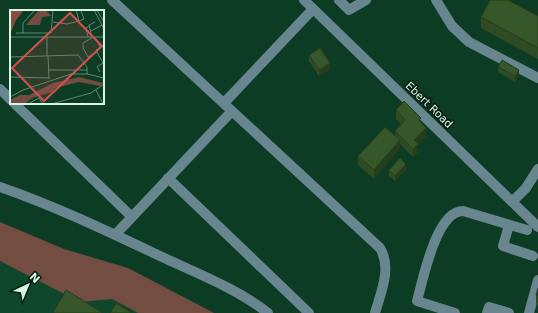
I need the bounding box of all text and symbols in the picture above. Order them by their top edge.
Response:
inset map [10,10,104,104]
street label: Ebert Road [403,79,455,131]
north arrow [8,265,48,305]
text: N [27,270,42,286]

